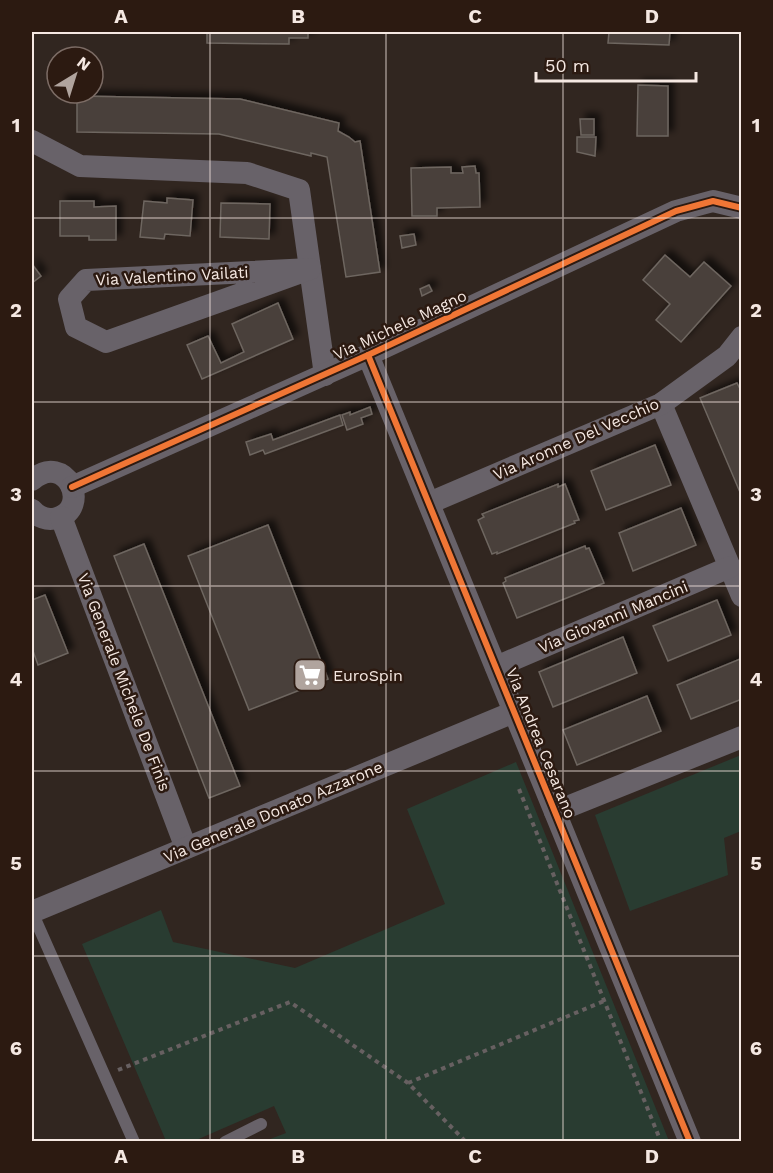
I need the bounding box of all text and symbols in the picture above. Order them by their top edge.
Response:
text: A [114,4,128,28]
text: B [291,4,305,28]
text: C [468,4,482,28]
text: D [645,4,659,28]
north arrow [45,45,105,105]
scale bar [536,45,696,83]
text: N [73,52,94,75]
text: 50 m [545,55,590,76]
text: 1 [12,113,20,137]
text: 1 [752,113,760,137]
street label: Via Valentino Vailati [95,263,249,289]
street label: Via Michele Magno [330,286,470,364]
text: 2 [10,298,22,322]
text: 2 [750,298,762,322]
street label: Via Aronne Del Vecchio [490,394,662,484]
text: 3 [10,482,22,506]
text: 3 [750,482,762,506]
street label: Via Generale Michele De Finis [74,570,174,794]
street label: Via Giovanni Mancini [535,577,691,657]
supermarket icon: EuroSpin [292,657,328,693]
street label: Via Andrea Cesarano [502,665,580,821]
place label: EuroSpin [333,666,403,685]
text: 4 [10,667,23,691]
text: 4 [750,667,763,691]
street label: Via Generale Donato Azzarone [161,757,385,867]
text: 5 [10,851,22,875]
text: 5 [750,851,762,875]
text: 6 [10,1036,22,1060]
text: 6 [750,1036,762,1060]
text: A [114,1144,128,1168]
text: B [291,1144,305,1168]
text: C [468,1144,482,1168]
text: D [645,1144,659,1168]

